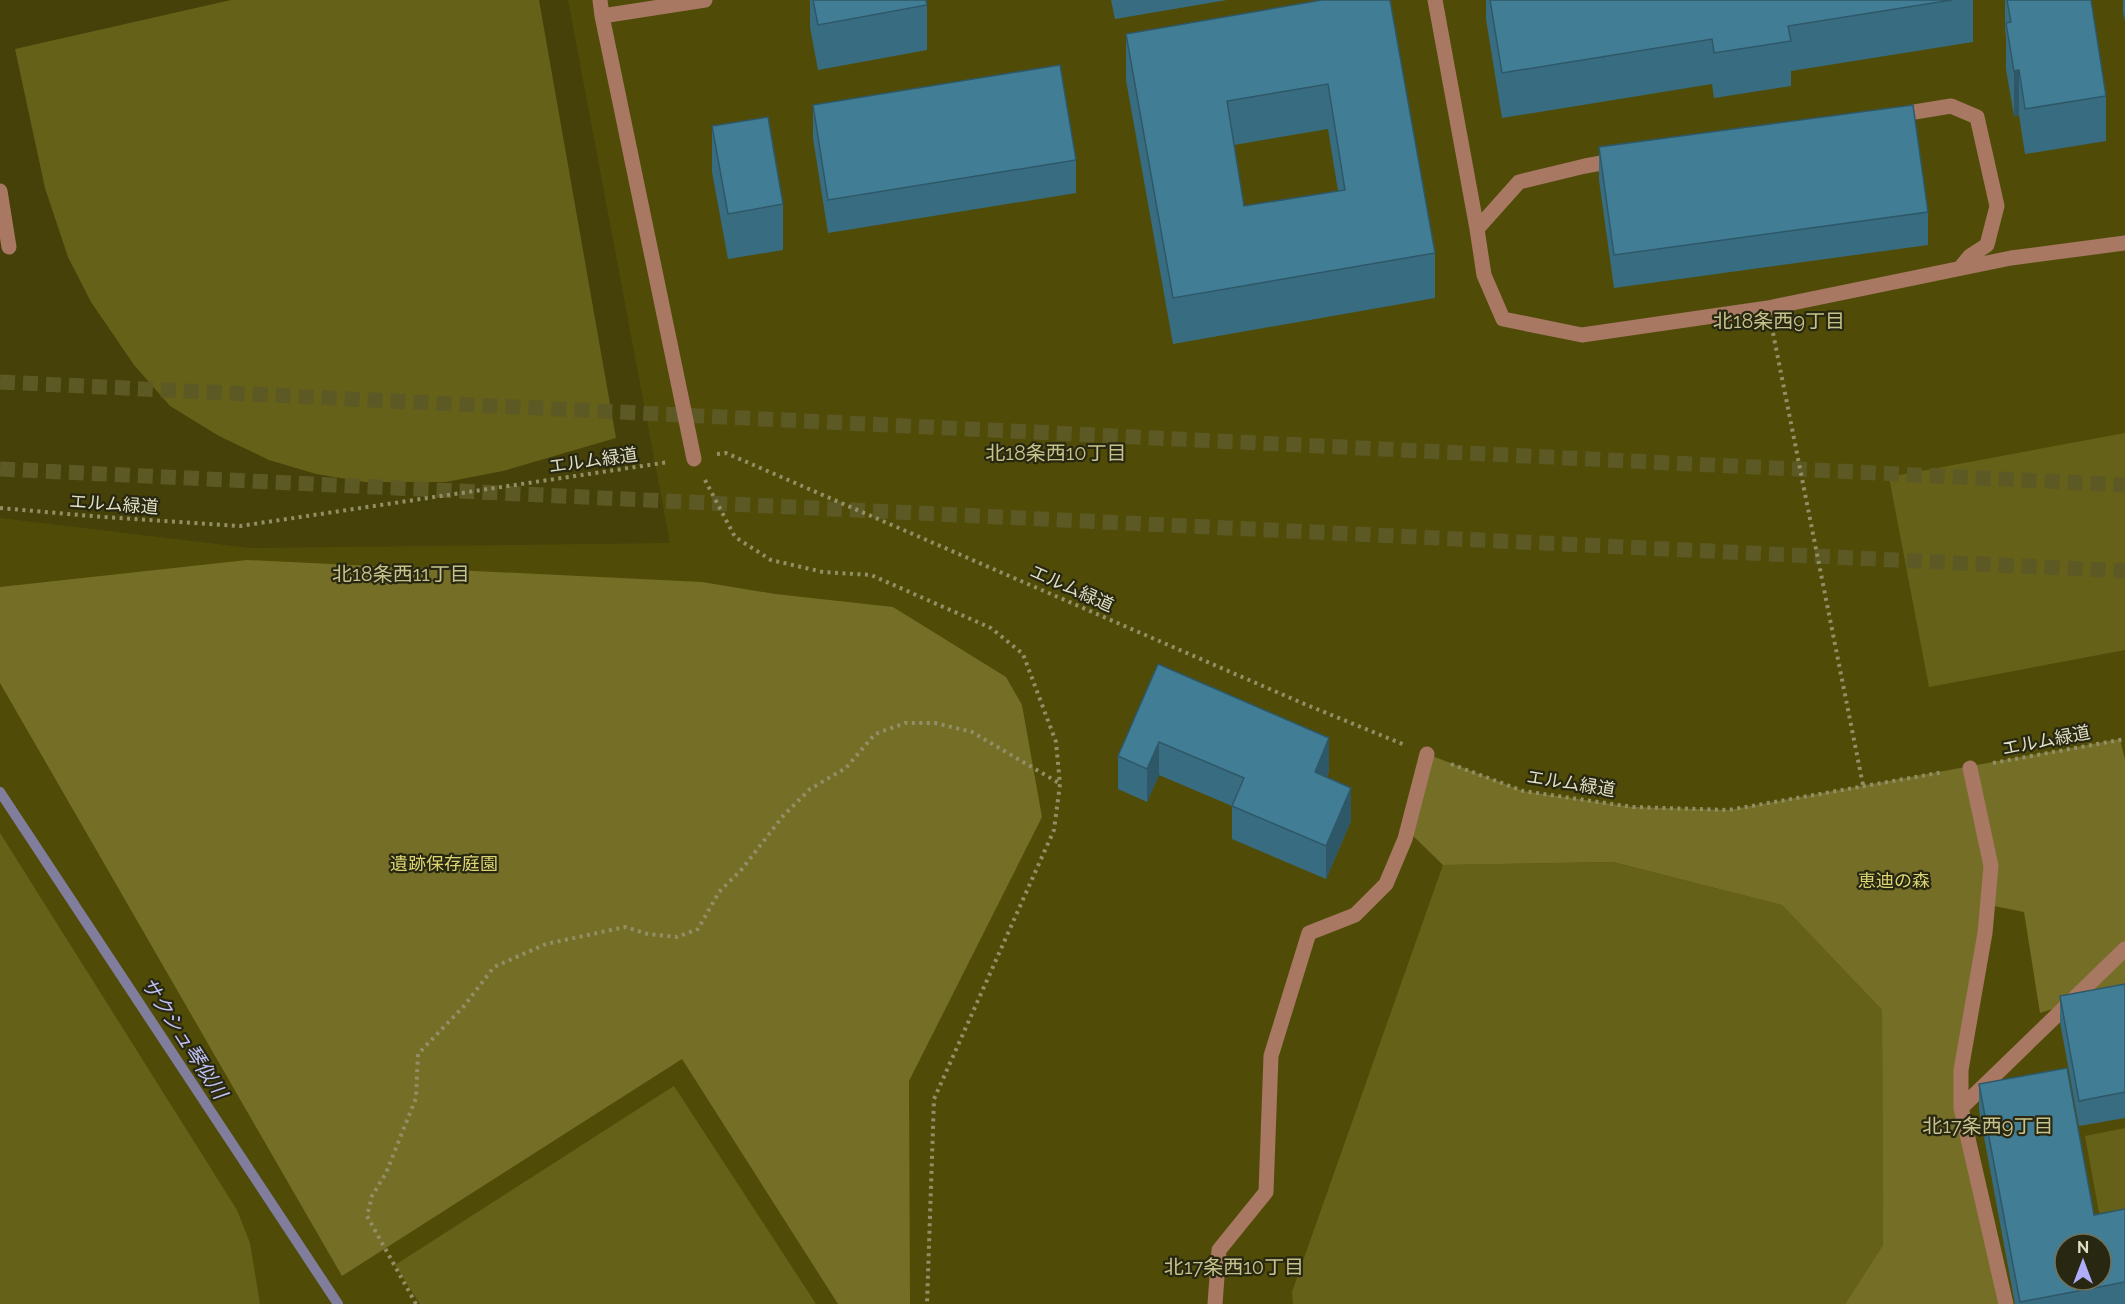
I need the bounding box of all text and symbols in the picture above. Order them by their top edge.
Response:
district label: 北18条西9丁目 [1713,309,1845,333]
district label: 北18条西10丁目 [985,441,1127,465]
street label: エルム緑道 [547,443,639,477]
street label: エルム緑道 [69,490,159,518]
street label: エルム緑道 [1027,560,1117,616]
district label: 北18条西11丁目 [332,562,470,586]
street label: エルム緑道 [2000,721,2092,759]
street label: エルム緑道 [1525,766,1617,800]
park label: 遺跡保存庭園 [390,853,498,874]
park label: 恵迪の森 [1858,870,1930,891]
water label: サクシュ琴似川 [136,973,233,1105]
district label: 北17条西9丁目 [1923,1114,2053,1138]
north arrow [2053,1232,2113,1292]
text: N [2077,1238,2089,1257]
district label: 北17条西10丁目 [1164,1255,1304,1279]

